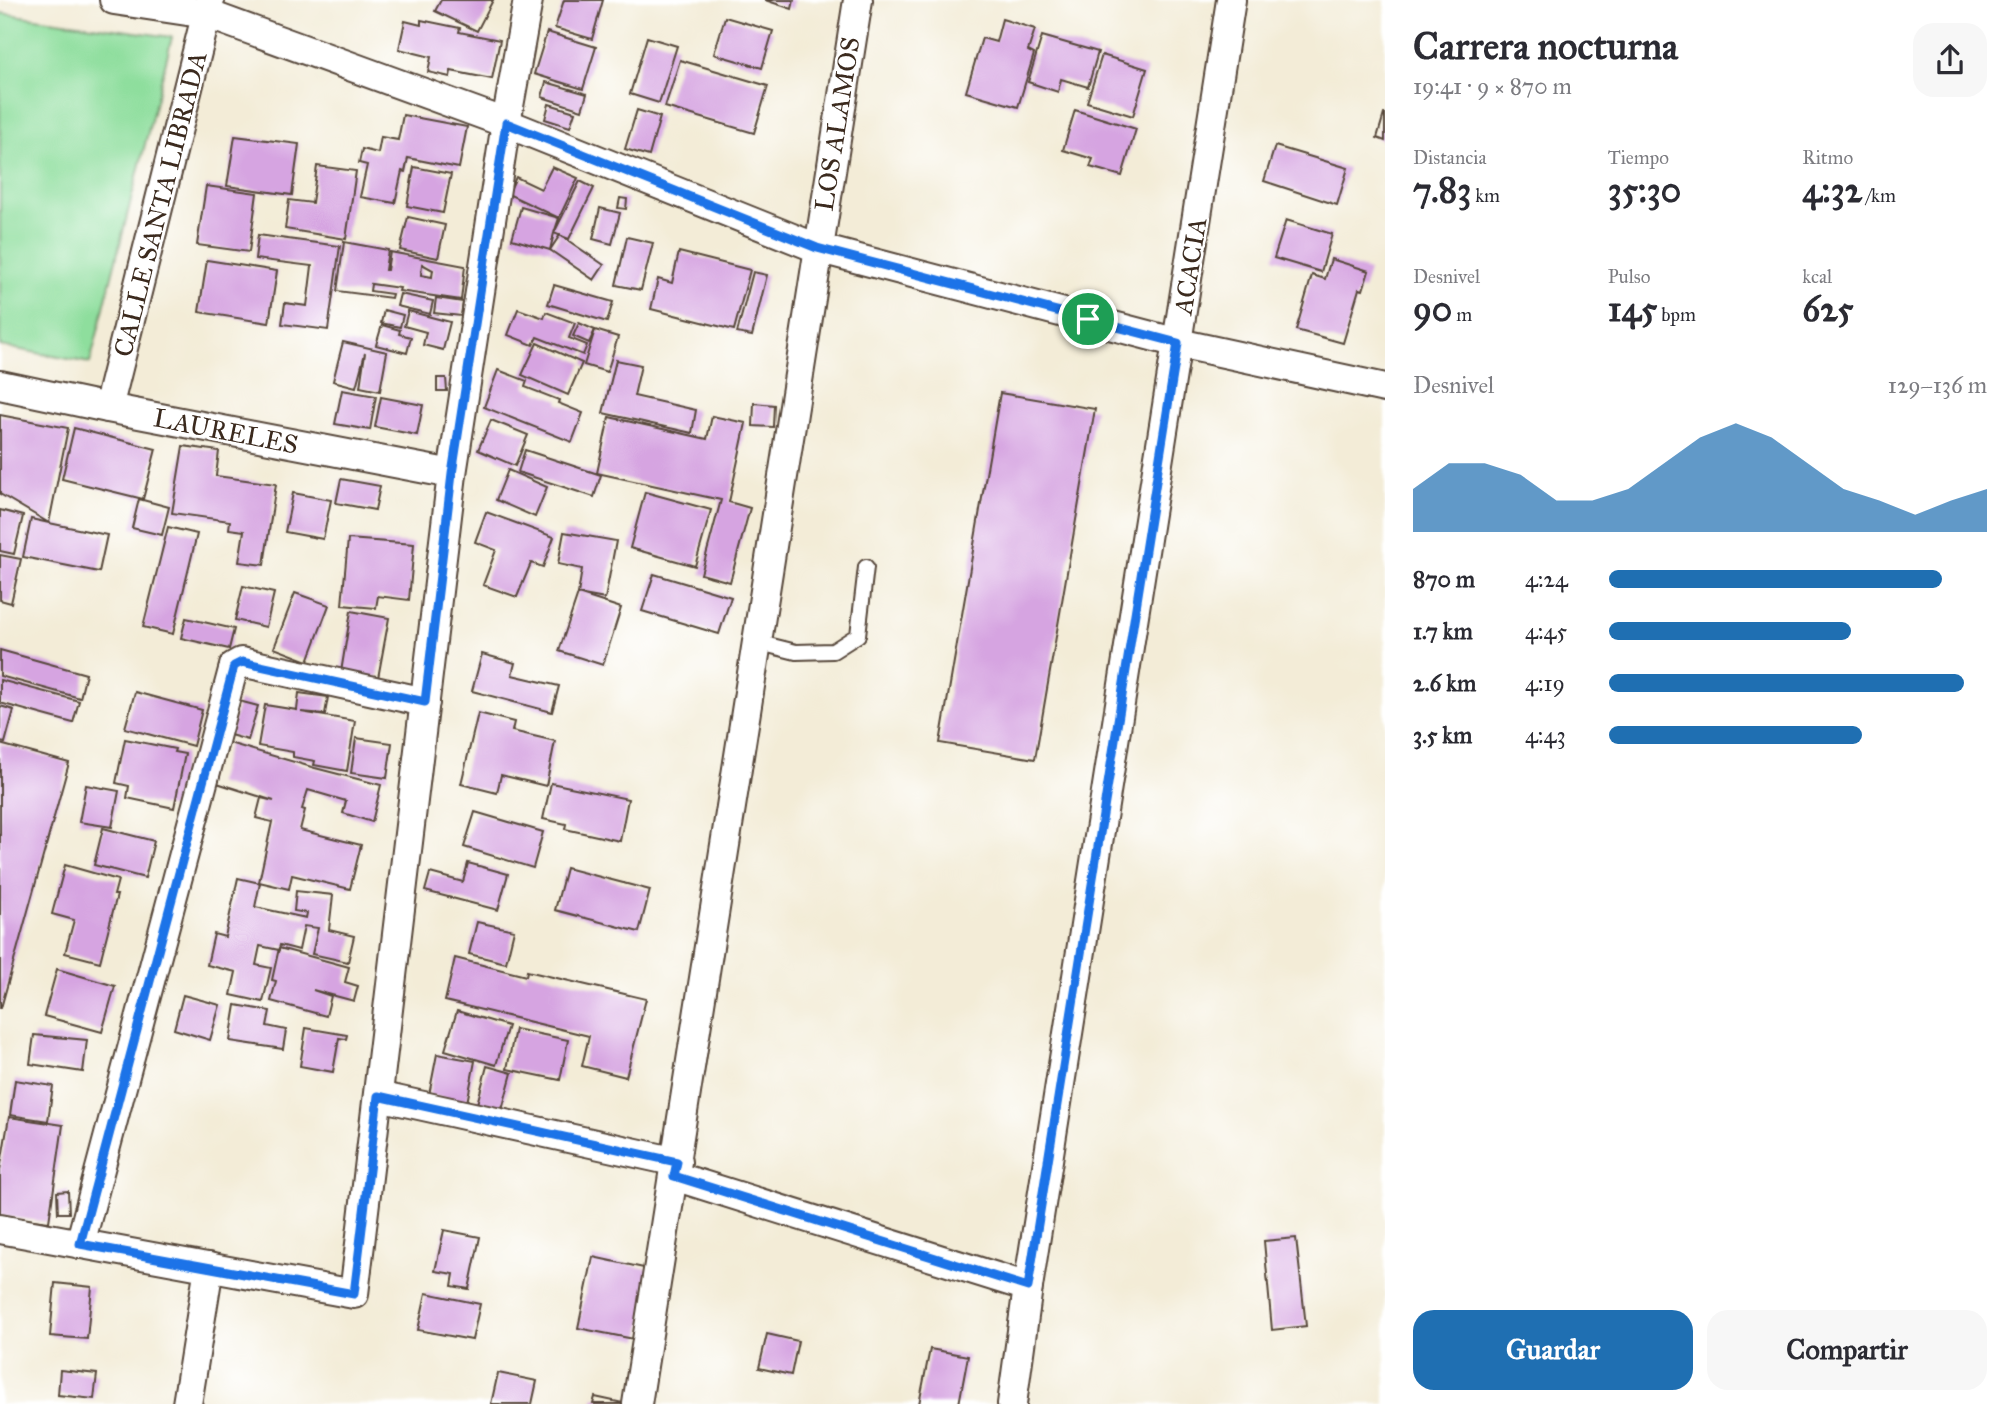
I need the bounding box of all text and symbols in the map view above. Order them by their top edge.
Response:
text: Carrera nocturna [1413,23,1678,69]
button: share [1913,23,1987,97]
street label: LOS ALAMOS [807,35,867,213]
street label: CALLE SANTA LIBRADA [107,48,214,360]
text: 19:41 · 9 × 870 m [1413,72,1572,100]
text: Distancia [1413,146,1486,169]
text: Tiempo [1608,146,1669,169]
text: Ritmo [1802,146,1853,169]
text: 7.83 [1413,169,1471,212]
text: 35:30 [1608,169,1681,212]
text: 4:32 [1802,169,1862,212]
text: km [1471,184,1500,207]
text: /km [1862,184,1896,207]
street label: ACACIA [1166,215,1214,318]
text: Desnivel [1413,265,1480,288]
text: Pulso [1608,265,1650,288]
text: kcal [1802,265,1832,288]
text: 90 [1413,288,1452,331]
text: 145 [1608,288,1657,331]
text: 625 [1802,288,1854,331]
pin [1058,289,1118,349]
icon: arrive [1069,300,1107,338]
text: m [1452,303,1472,326]
text: bpm [1657,303,1696,326]
text: Desnivel [1413,371,1494,399]
text: 129–136 m [1888,371,1987,399]
street label: LAURELES [151,401,301,461]
text: 870 m [1413,565,1475,593]
text: 4:24 [1525,565,1568,593]
text: 1.7 km [1413,617,1473,645]
text: 4:45 [1525,617,1567,645]
text: 2.6 km [1413,669,1476,697]
text: 4:19 [1525,669,1565,697]
text: 3.5 km [1413,721,1472,749]
text: 4:43 [1525,721,1566,749]
button: Guardar [1413,1310,1693,1390]
button: Compartir [1707,1310,1987,1390]

